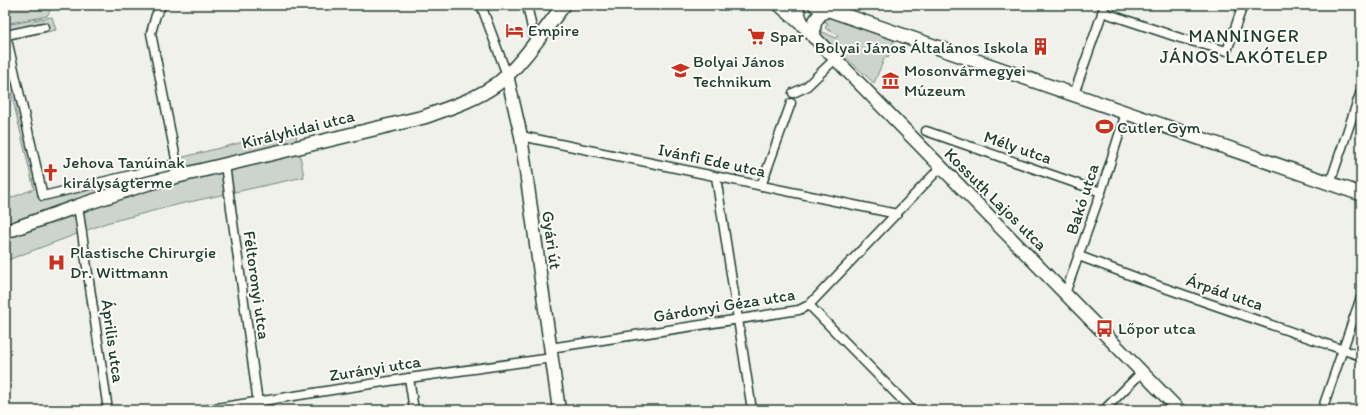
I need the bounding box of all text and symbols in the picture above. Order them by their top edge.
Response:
hotel icon: Empire [505,20,525,40]
place label: Empire [528,20,579,40]
district label: MANNINGER JÁNOS LAKÓTELEP [1160,25,1328,68]
supermarket icon: Spar [747,26,767,46]
place label: Spar [770,26,804,46]
place label: Bolyai János Általános Iskola [815,37,1028,57]
building icon: Bolyai János Általános Iskola [1031,37,1051,57]
place label: Bolyai János Technikum [693,51,785,91]
place label: Mosonvármegyei Múzeum [904,60,1026,100]
school or university icon: Bolyai János Technikum [670,61,690,81]
museum icon: Mosonvármegyei Múzeum [881,70,901,90]
street label: Királyhidai utca [239,105,357,153]
sports icon: Cutler Gym [1094,117,1114,137]
place label: Cutler Gym [1117,117,1201,137]
street label: Mély utca [982,126,1054,168]
street label: Ivánfi Ede utca [656,139,768,181]
street label: Kossuth Lajos utca [940,143,1052,255]
place label: Jehova Tanúinak királyságterme [63,152,185,192]
street label: Bakó utca [1061,161,1103,237]
church icon: Jehova Tanúinak királyságterme [40,162,60,182]
street label: Gyári út [538,209,566,271]
street label: Féltoronyi utca [239,229,275,341]
place label: Plastische Chirurgie Dr. Wittmann [70,242,216,282]
hospital icon: Plastische Chirurgie Dr. Wittmann [47,252,67,272]
street label: Árpád utca [1184,270,1266,314]
street label: Gárdonyi Géza utca [652,284,796,326]
street label: Április utca [97,298,129,384]
bus stop icon: Lőpor utca [1095,318,1115,338]
place label: Lőpor utca [1118,318,1196,338]
street label: Zurányi utca [328,351,422,385]

